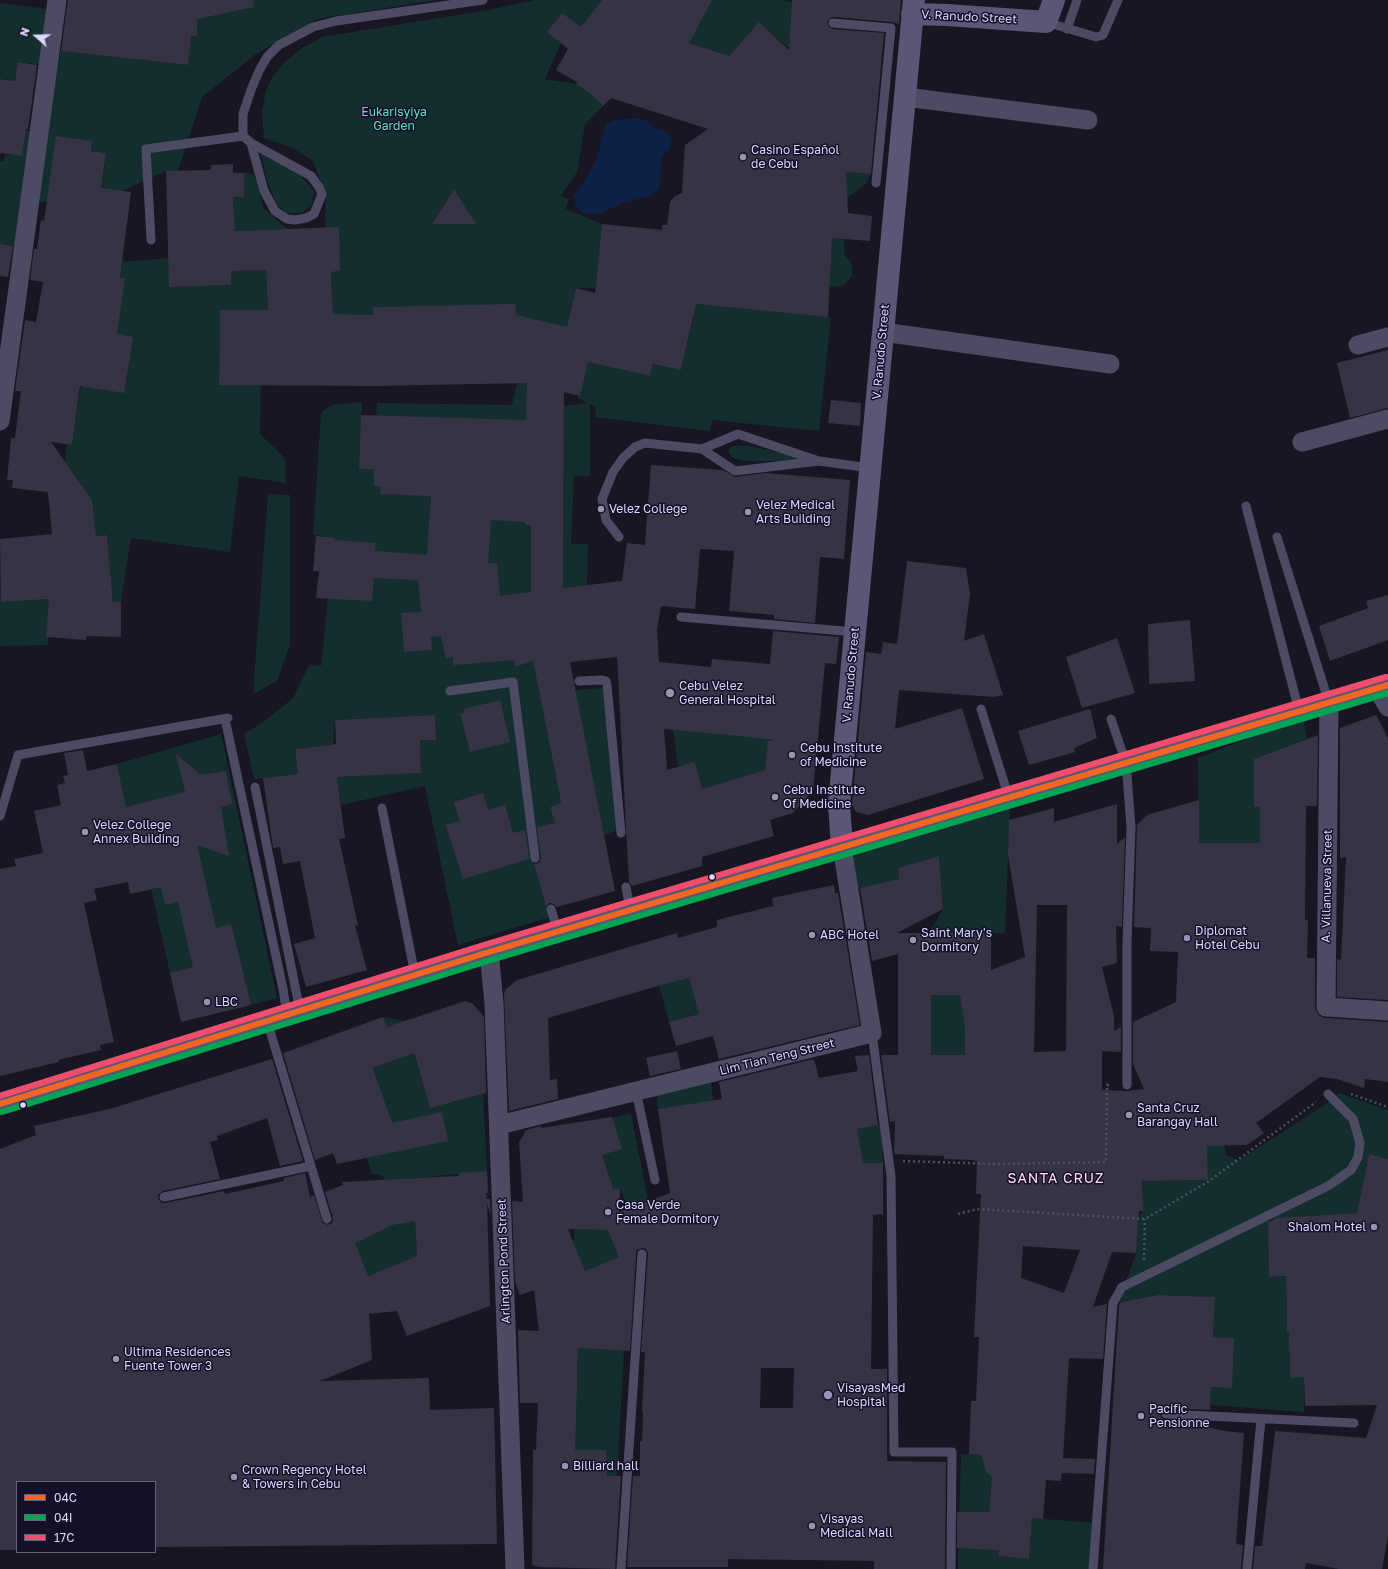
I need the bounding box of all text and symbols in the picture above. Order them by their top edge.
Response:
street label: V. Ranudo Street [921,7,1017,27]
north arrow [16,16,56,56]
text: N [17,26,32,38]
park label: Eukarisyiya Garden [361,105,427,133]
place label: Casino Español de Cebu [751,143,839,171]
marker: Casino Español de Cebu [738,152,748,162]
street label: V. Ranudo Street [870,304,892,400]
place label: Velez Medical Arts Building [756,498,835,526]
place label: Velez College [609,502,687,516]
marker: Velez College [596,504,606,514]
marker: Velez Medical Arts Building [743,507,753,517]
street label: V. Ranudo Street [840,627,862,723]
place label: Cebu Velez General Hospital [679,679,776,707]
marker: Cebu Velez General Hospital [664,687,676,699]
place label: Cebu Institute of Medicine [800,741,882,769]
marker: Cebu Institute of Medicine [787,750,797,760]
place label: Cebu Institute Of Medicine [783,783,865,811]
marker: Cebu Institute Of Medicine [770,792,780,802]
place label: Velez College Annex Building [93,818,180,846]
marker: Velez College Annex Building [80,827,90,837]
street label: A. Villanueva Street [1319,829,1335,943]
unlabelled marker [707,872,717,882]
place label: Diplomat Hotel Cebu [1195,924,1260,952]
place label: Saint Mary's Dormitory [921,926,992,954]
place label: ABC Hotel [820,928,879,942]
marker: ABC Hotel [807,930,817,940]
marker: Diplomat Hotel Cebu [1182,933,1192,943]
marker: Saint Mary's Dormitory [908,935,918,945]
place label: LBC [215,995,238,1009]
marker: LBC [202,997,212,1007]
street label: Lim Tian Teng Street [718,1036,836,1078]
unlabelled marker [18,1100,28,1110]
place label: Santa Cruz Barangay Hall [1137,1101,1218,1129]
marker: Santa Cruz Barangay Hall [1124,1110,1134,1120]
district label: SANTA CRUZ [1008,1171,1104,1187]
street label: Arlington Pond Street [495,1198,513,1324]
place label: Casa Verde Female Dormitory [616,1198,719,1226]
marker: Casa Verde Female Dormitory [603,1207,613,1217]
place label: Shalom Hotel [1288,1220,1366,1234]
marker: Shalom Hotel [1369,1222,1379,1232]
place label: Ultima Residences Fuente Tower 3 [124,1345,231,1373]
marker: Ultima Residences Fuente Tower 3 [111,1354,121,1364]
place label: VisayasMed Hospital [837,1381,905,1409]
marker: VisayasMed Hospital [822,1389,834,1401]
place label: Pacific Pensionne [1149,1402,1210,1430]
marker: Pacific Pensionne [1136,1411,1146,1421]
place label: Billiard hall [573,1459,639,1473]
marker: Billiard hall [560,1461,570,1471]
place label: Crown Regency Hotel & Towers in Cebu [242,1463,367,1491]
marker: Crown Regency Hotel & Towers in Cebu [229,1472,239,1482]
legend [16,1481,156,1553]
text: 04C [54,1490,77,1505]
text: 04I [54,1510,73,1525]
place label: Visayas Medical Mall [820,1512,893,1540]
marker: Visayas Medical Mall [807,1521,817,1531]
text: 17C [54,1530,74,1545]

